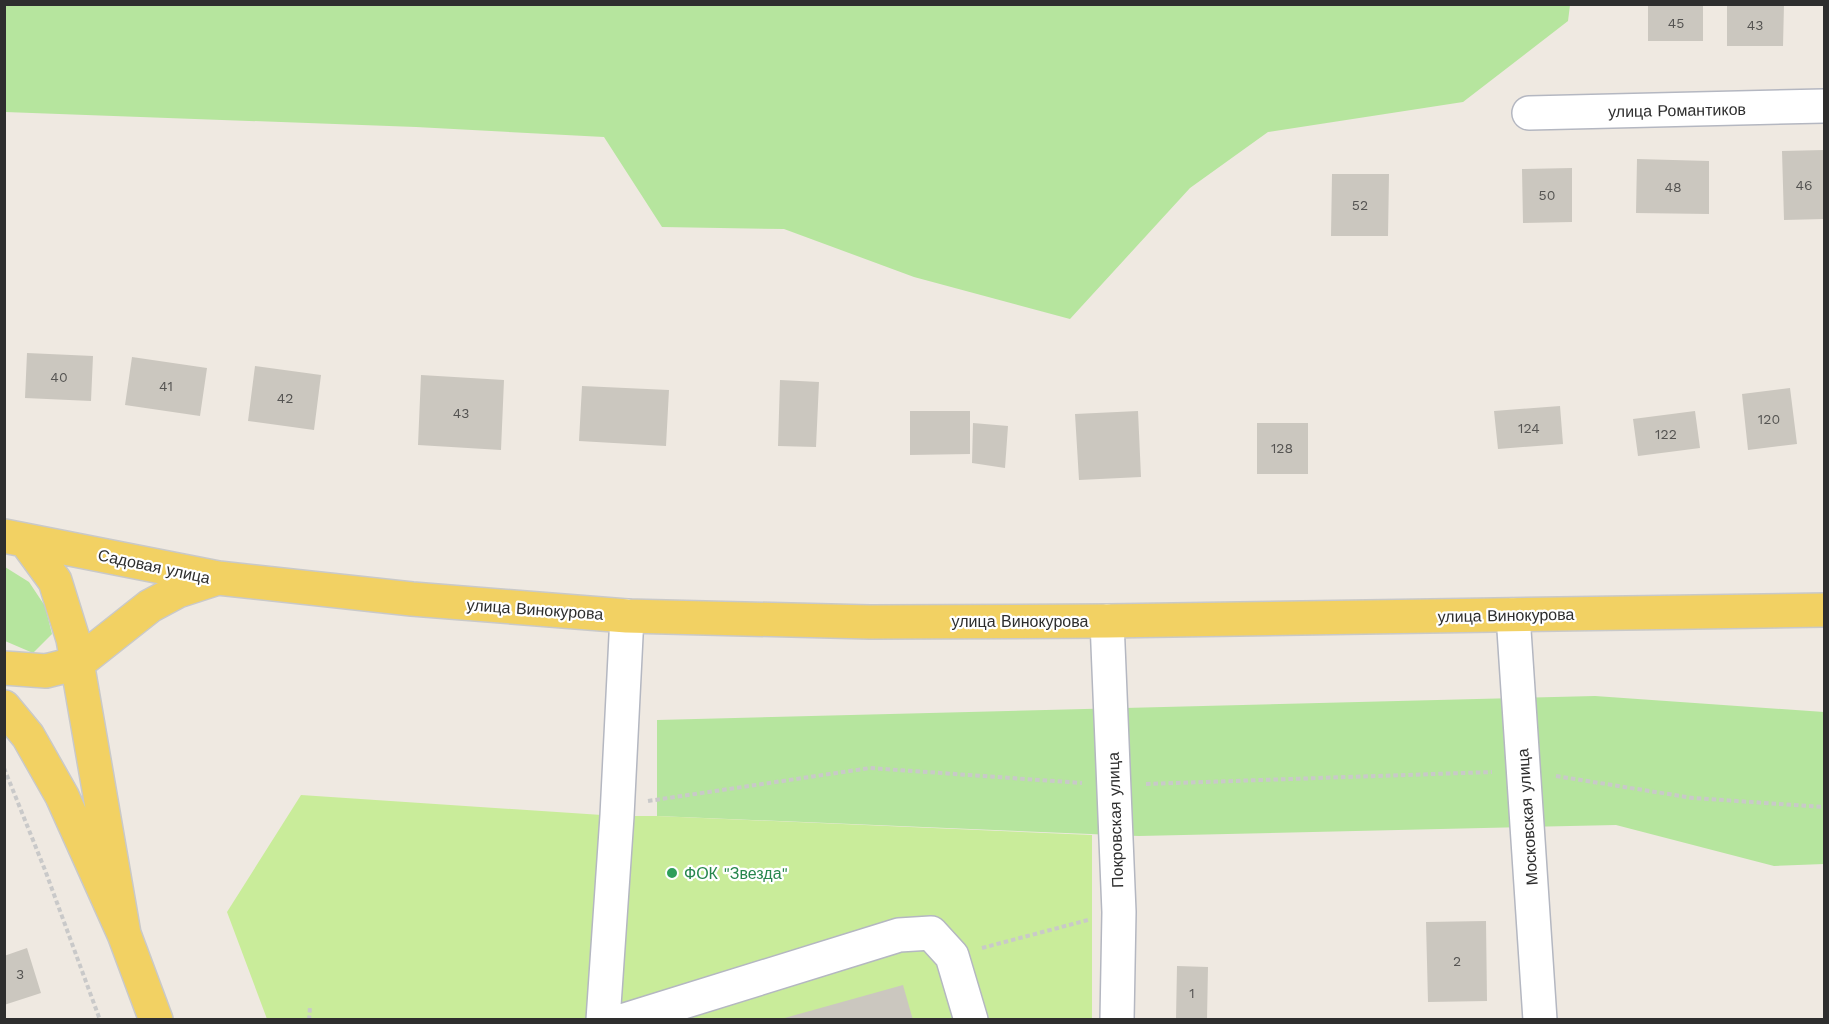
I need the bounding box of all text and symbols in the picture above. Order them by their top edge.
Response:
house number: 45 [1668,15,1684,31]
house number: 43 [1747,17,1763,33]
street label: улица Романтиков [1608,100,1746,121]
house number: 46 [1795,177,1813,193]
house number: 48 [1664,179,1682,195]
house number: 50 [1539,187,1555,203]
house number: 52 [1352,197,1368,213]
house number: 40 [50,369,68,385]
house number: 41 [159,378,173,394]
house number: 42 [277,390,293,406]
house number: 43 [453,405,469,421]
house number: 120 [1758,411,1780,427]
house number: 124 [1518,420,1540,436]
house number: 122 [1655,426,1677,442]
house number: 128 [1271,440,1293,456]
street label: Садовая улица [96,545,212,588]
street label: улица Винокурова [466,595,604,624]
street label: улица Винокурова [1437,605,1575,626]
street label: улица Винокурова [952,612,1088,631]
street label: Московская улица [1513,748,1542,886]
street label: Покровская улица [1104,752,1127,888]
place label: ФОК "Звезда" [684,864,788,883]
marker: ФОК "Звезда" [665,866,679,880]
house number: 2 [1453,953,1461,969]
house number: 3 [16,966,24,982]
house number: 1 [1189,985,1195,1001]

